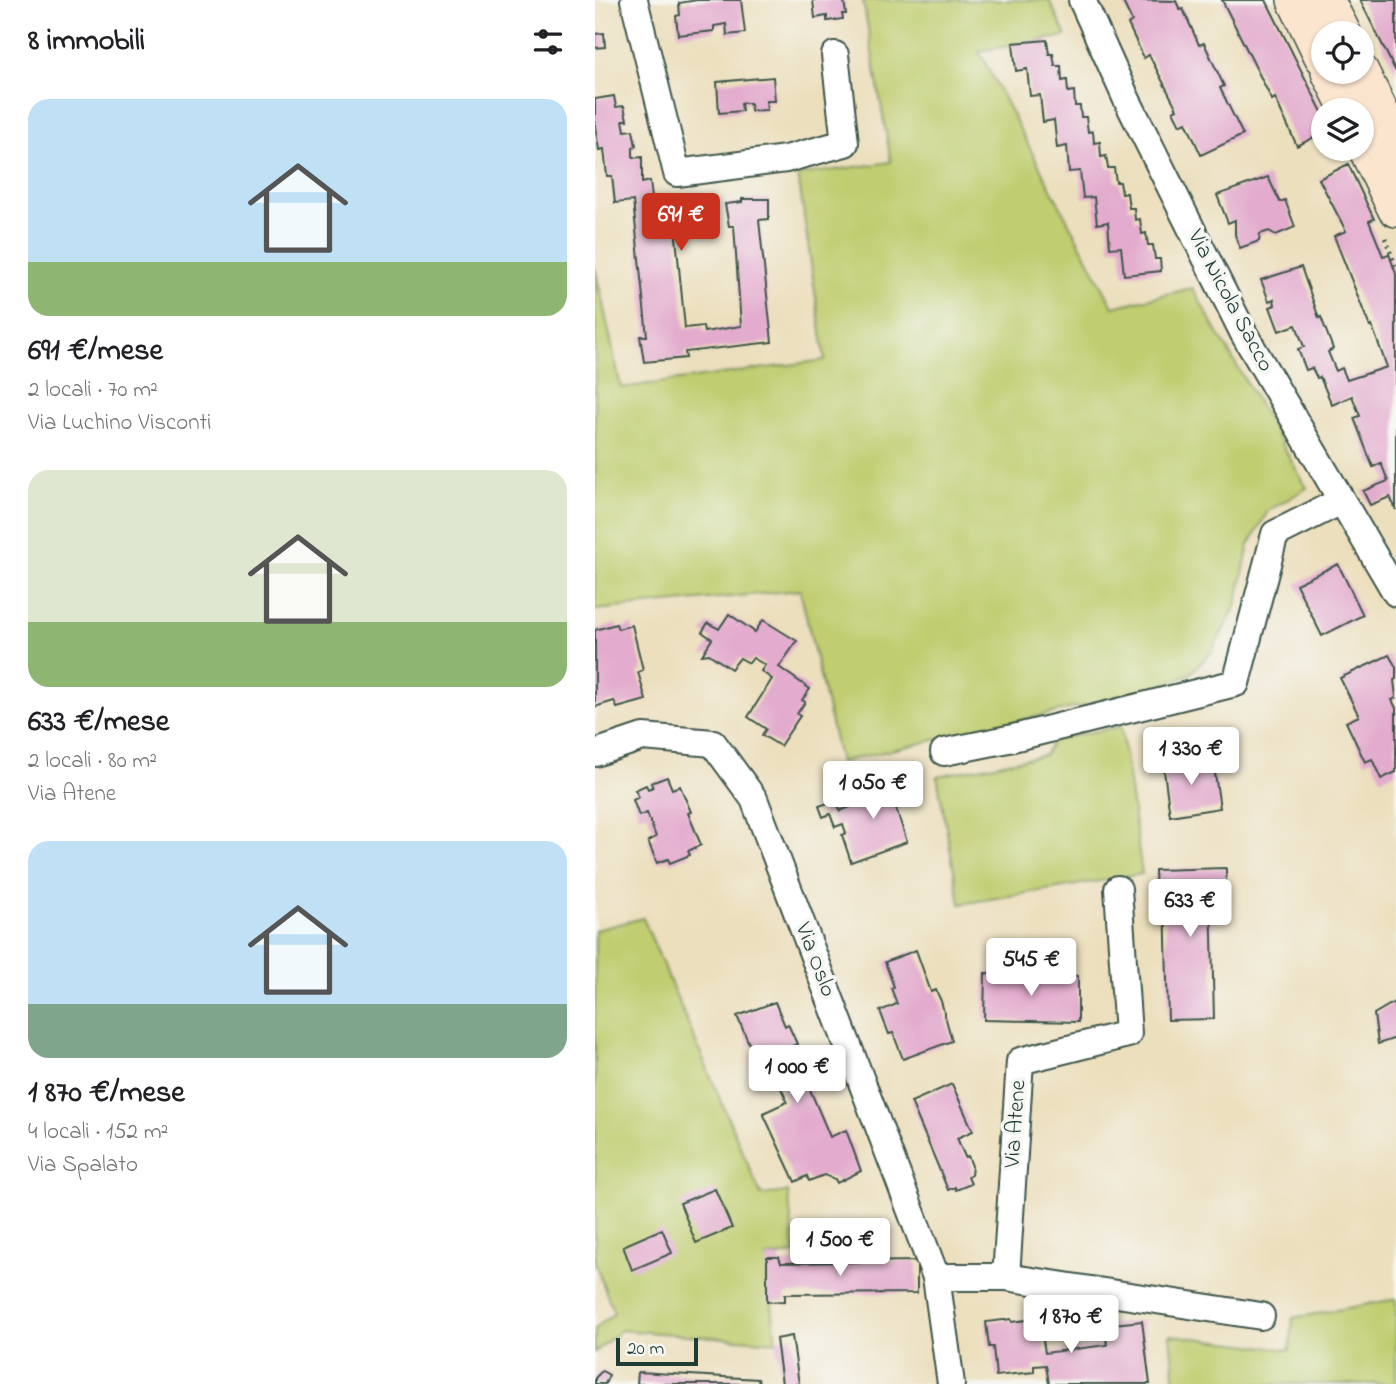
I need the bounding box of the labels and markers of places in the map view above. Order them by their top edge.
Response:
pin: 691 € [632,194,730,253]
pin: 1 330 € [1126,728,1256,787]
pin: 1 050 € [808,762,938,821]
pin: 633 € [1141,880,1239,939]
pin: 545 € [982,939,1080,998]
pin: 1 000 € [732,1046,862,1105]
pin: 1 500 € [775,1218,905,1278]
pin: 1 870 € [1006,1296,1136,1355]

